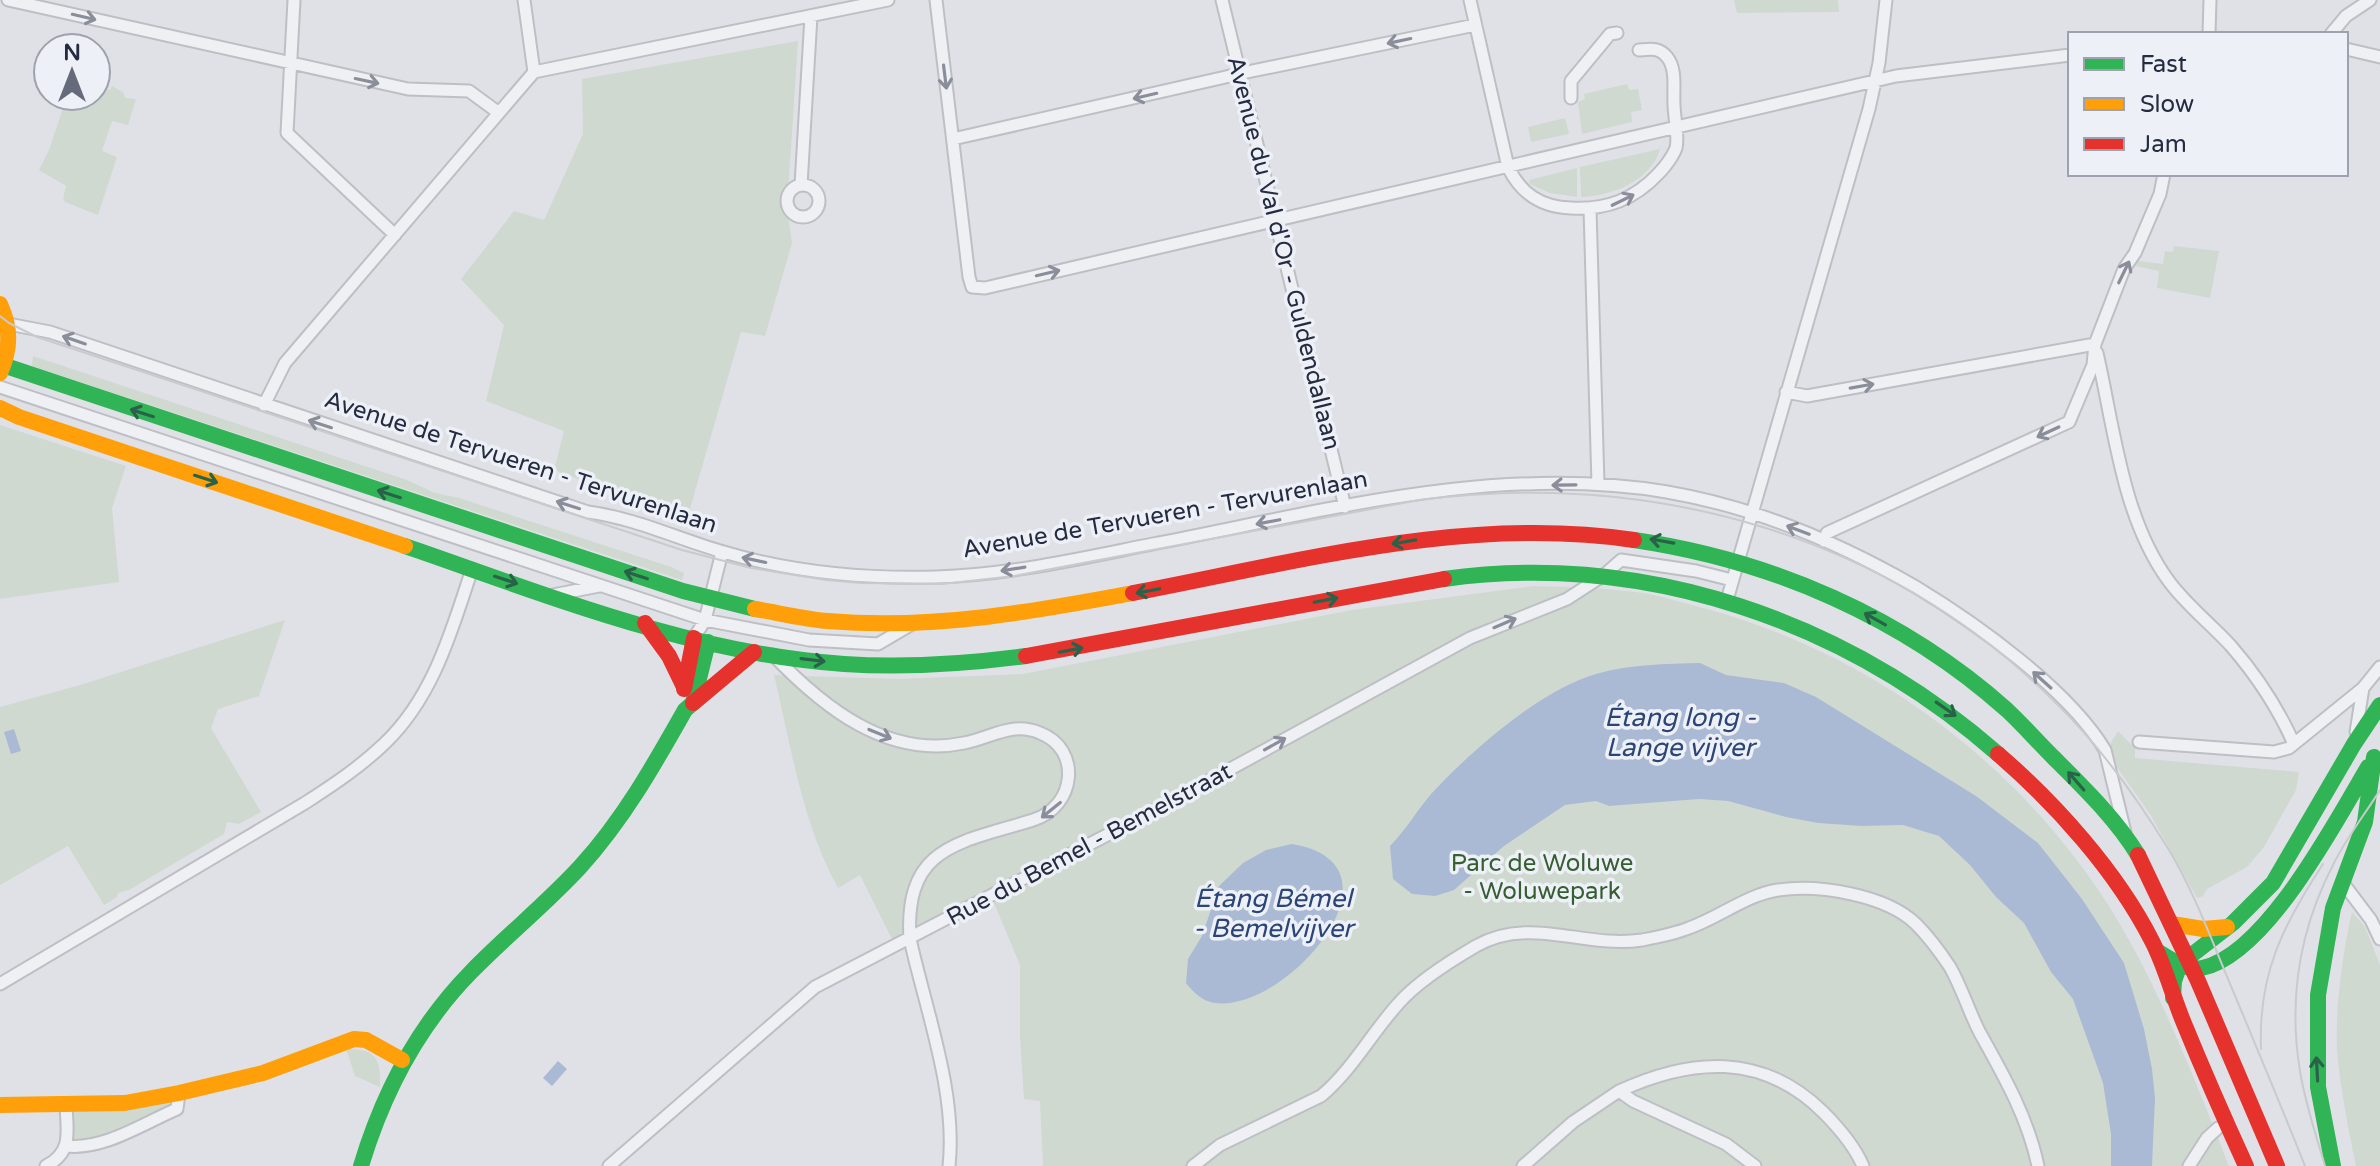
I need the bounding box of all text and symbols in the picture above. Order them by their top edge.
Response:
one-way arrow [70,10,96,25]
north arrow [32,32,112,112]
legend [2068,32,2348,176]
one-way arrow [1387,34,1412,49]
text: N [63,40,81,66]
text: Fast [2140,50,2187,79]
street label: Avenue du Val d'Or - Guldendallaan [1220,53,1347,453]
one-way arrow [938,64,953,90]
one-way arrow [354,74,379,89]
one-way arrow [1133,89,1158,104]
text: Slow [2140,90,2194,119]
text: Jam [2140,130,2187,159]
one-way arrow [1610,192,1634,207]
one-way arrow [2117,260,2132,284]
one-way arrow [1035,265,1061,280]
one-way arrow [62,332,87,347]
one-way arrow [1849,378,1875,393]
street label: Avenue de Tervueren - Tervurenlaan [321,385,721,540]
one-way arrow [129,405,155,420]
one-way arrow [308,415,333,430]
one-way arrow [2036,425,2061,440]
street label: Avenue de Tervueren - Tervurenlaan [960,465,1370,564]
one-way arrow [193,473,218,488]
one-way arrow [1551,477,1578,492]
one-way arrow [376,486,402,501]
one-way arrow [555,496,580,511]
one-way arrow [1256,515,1281,530]
one-way arrow [1786,522,1811,536]
one-way arrow [1650,533,1676,548]
one-way arrow [1392,536,1417,551]
one-way arrow [742,552,768,567]
one-way arrow [1000,563,1026,578]
one-way arrow [623,567,648,582]
one-way arrow [493,573,518,588]
one-way arrow [1136,584,1162,599]
one-way arrow [1313,592,1339,607]
one-way arrow [1864,611,1888,626]
one-way arrow [1492,614,1517,629]
one-way arrow [1058,642,1083,657]
one-way arrow [799,653,825,668]
one-way arrow [2032,672,2052,690]
one-way arrow [1934,701,1956,717]
water label: Étang long - Lange vijver [1604,702,1757,763]
one-way arrow [867,728,892,743]
one-way arrow [1263,736,1287,752]
street label: Rue du Bemel - Bemelstraat [942,757,1237,932]
one-way arrow [2068,772,2086,792]
one-way arrow [1040,800,1061,818]
park label: Parc de Woluwe - Woluwepark [1451,849,1633,906]
water label: Étang Bémel - Bemelvijver [1193,883,1356,944]
one-way arrow [2309,1056,2324,1083]

